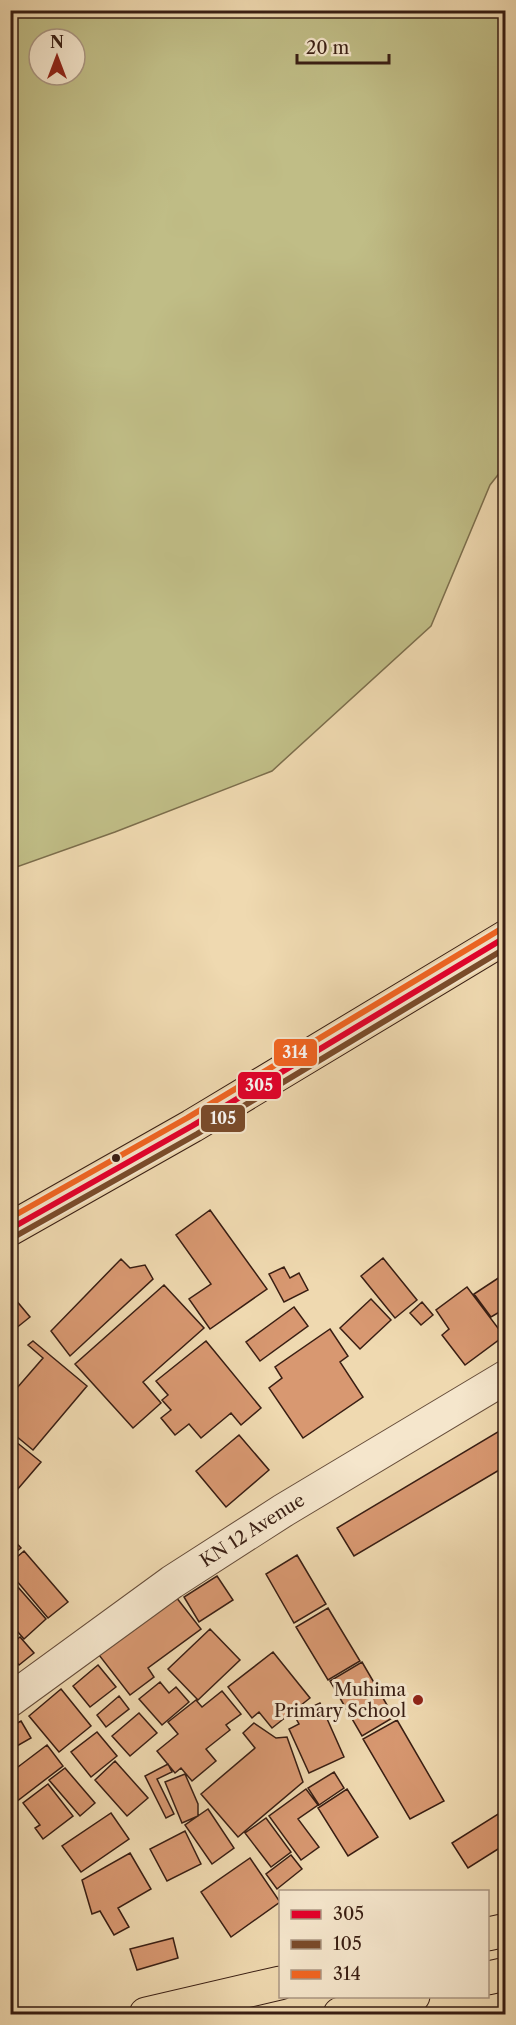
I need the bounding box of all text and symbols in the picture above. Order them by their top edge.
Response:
north arrow [27,27,87,87]
scale bar [297,27,388,65]
text: N [50,32,64,52]
text: 20 m [306,37,350,59]
line badge: 314 [273,1038,318,1067]
text: 314 [282,1042,308,1062]
line badge: 305 [237,1071,282,1100]
text: 305 [245,1075,273,1095]
line badge: 105 [200,1104,246,1133]
text: 105 [210,1108,236,1128]
unlabelled marker [110,1152,122,1164]
street label: KN 12 Avenue [196,1489,309,1572]
place label: Muhima Primary School [274,1679,406,1722]
marker: Muhima Primary School [411,1693,425,1707]
legend [279,1890,489,1998]
text: 305 [333,1903,364,1925]
text: 105 [333,1933,362,1955]
text: 314 [333,1963,361,1985]

